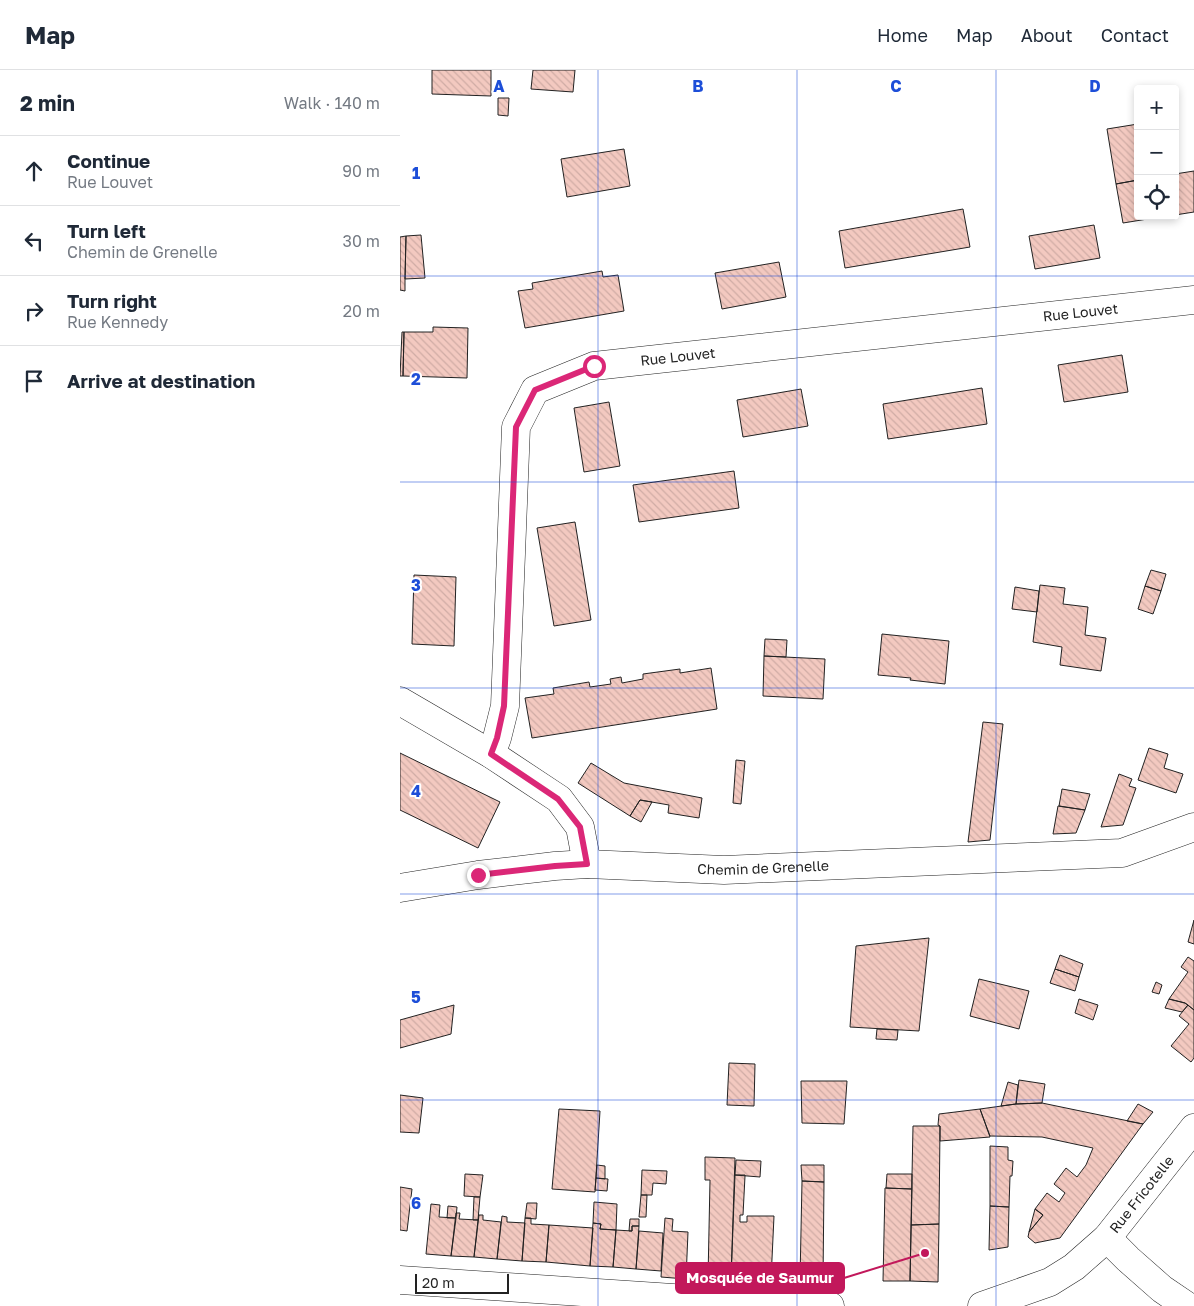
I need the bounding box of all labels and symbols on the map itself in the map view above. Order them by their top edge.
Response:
text: A [493,76,505,96]
text: B [692,76,704,96]
text: C [890,76,902,96]
text: D [1089,76,1101,96]
text: 1 [412,163,420,183]
street label: Rue Louvet [1042,299,1119,325]
street label: Rue Louvet [639,344,716,369]
route start [583,355,606,378]
text: 2 [411,369,421,389]
text: 3 [411,575,421,595]
text: 4 [411,781,421,801]
street label: Chemin de Grenelle [697,857,829,878]
route end [467,864,490,887]
text: 5 [411,987,421,1007]
street label: Rue Fricotelle [1105,1152,1177,1236]
text: 6 [411,1193,421,1213]
callout: Mosquée de Saumur [676,1263,844,1293]
text: Mosquée de Saumur [686,1268,834,1286]
scale bar [415,1271,509,1294]

